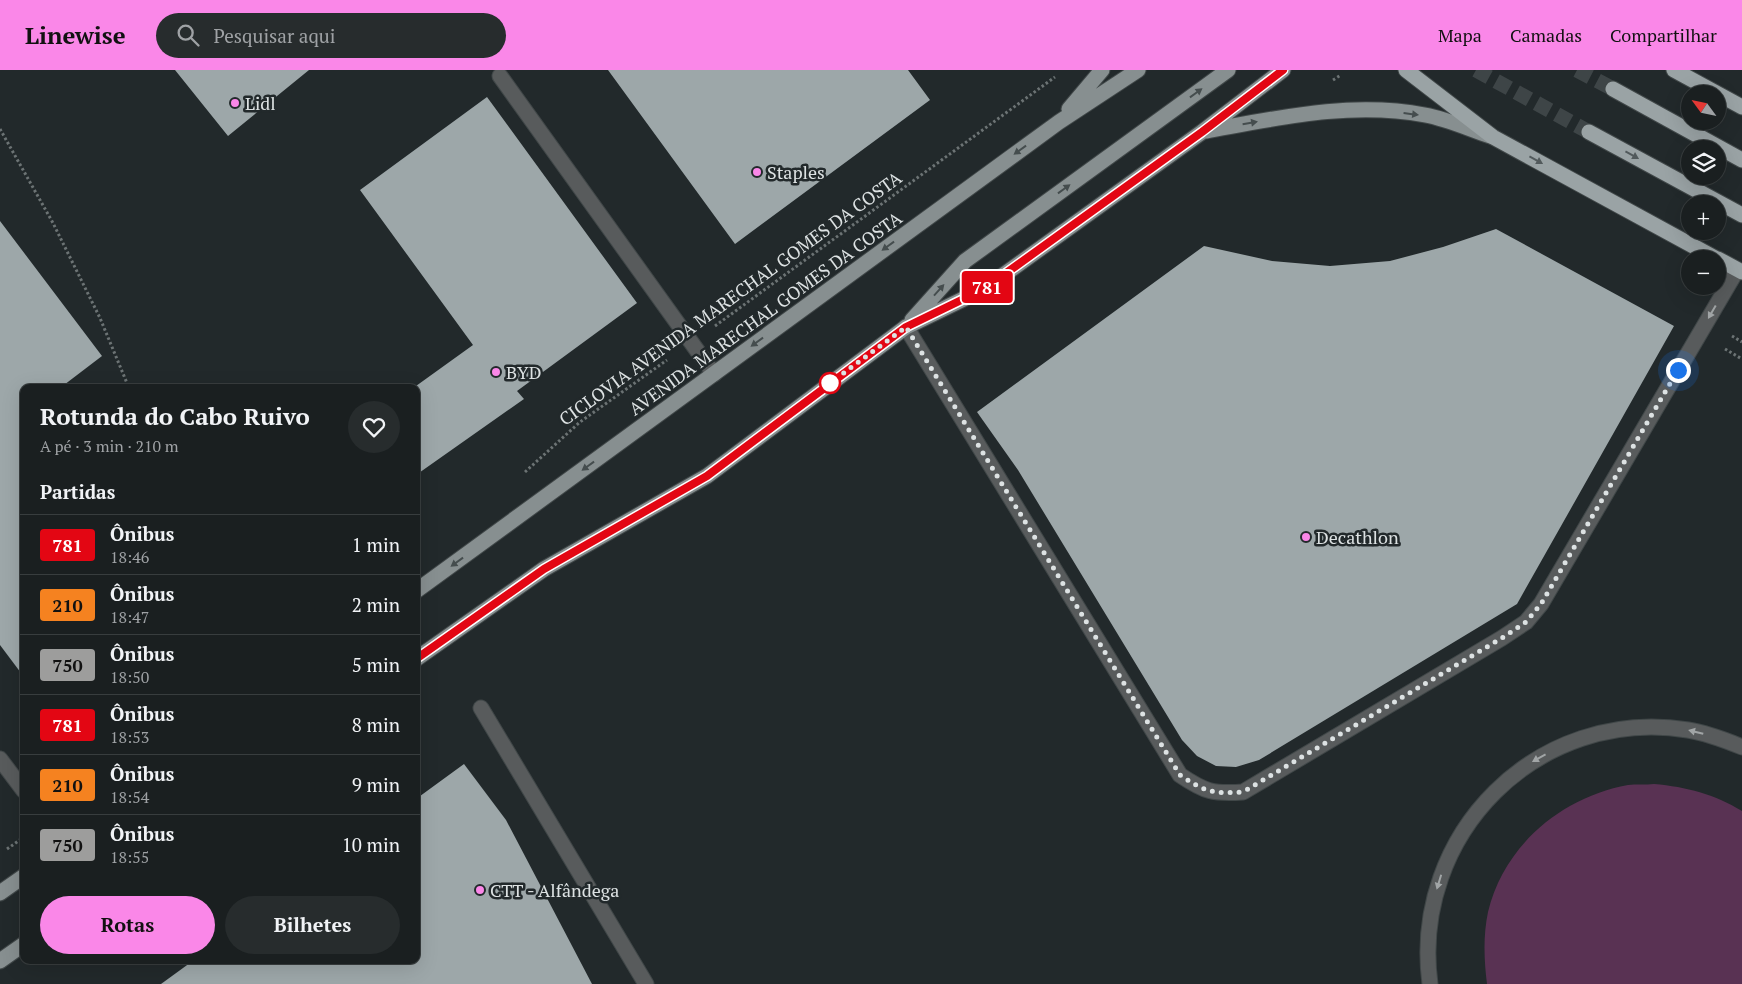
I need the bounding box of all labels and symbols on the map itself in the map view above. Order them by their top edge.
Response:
north arrow [1681,85,1726,130]
one-way arrow [1189,88,1203,98]
place label: Lidl [245,91,276,115]
marker: Lidl [229,97,241,109]
one-way arrow [1403,110,1419,118]
one-way arrow [1242,119,1258,127]
one-way arrow [1014,145,1027,156]
one-way arrow [1625,151,1639,159]
one-way arrow [1529,156,1543,164]
place label: Staples [767,160,825,184]
street label: CICLOVIA AVENIDA MARECHAL GOMES DA COSTA [554,166,906,430]
marker: Staples [751,166,763,178]
one-way arrow [1058,184,1071,194]
street label: AVENIDA MARECHAL GOMES DA COSTA [624,207,906,419]
one-way arrow [881,241,895,251]
line badge: 781 [958,271,1016,303]
one-way arrow [933,284,944,297]
one-way arrow [1708,305,1717,318]
one-way arrow [750,337,764,347]
your location [1666,358,1691,383]
place label: BYD [506,360,541,384]
marker: BYD [490,366,502,378]
unlabelled marker [819,372,841,394]
one-way arrow [581,461,595,471]
place label: Decathlon [1316,525,1399,549]
marker: Decathlon [1300,531,1312,543]
one-way arrow [450,557,464,567]
one-way arrow [1688,728,1703,736]
one-way arrow [1533,754,1546,763]
one-way arrow [1435,874,1443,889]
place label: CTT - Alfândega [490,878,619,902]
marker: CTT - Alfândega [474,884,486,896]

